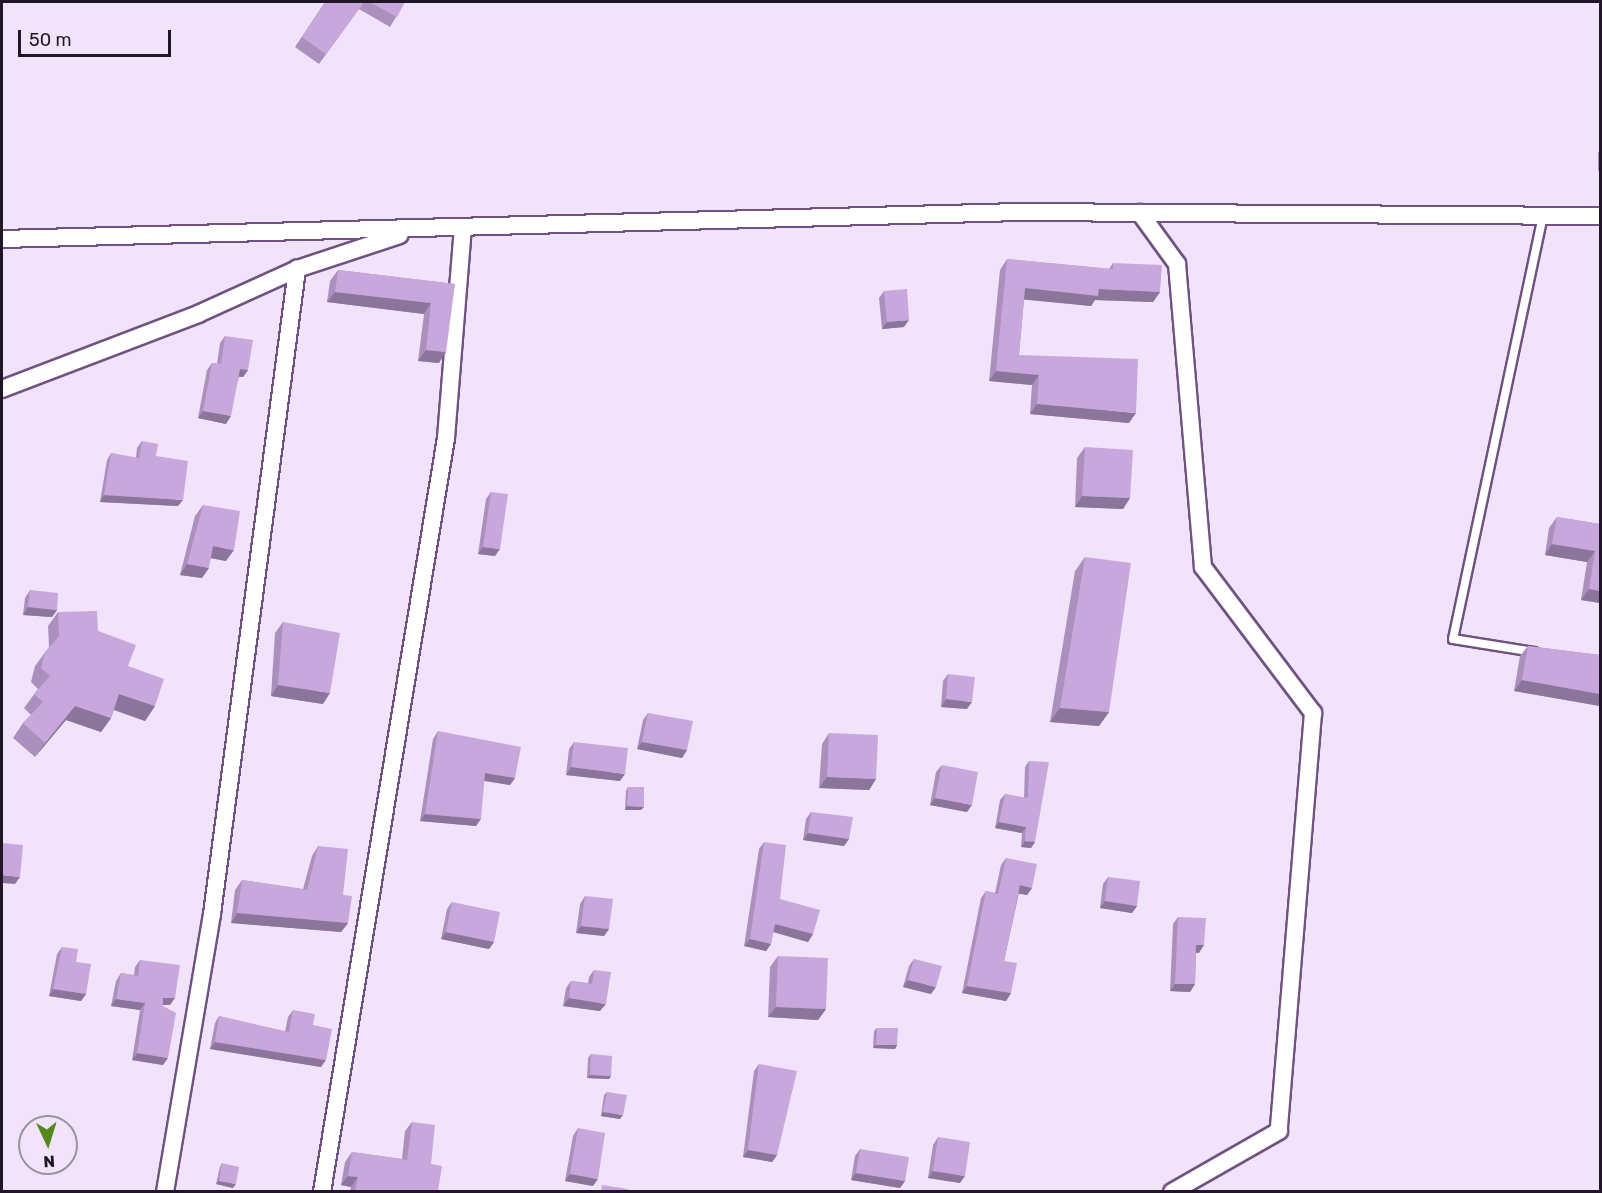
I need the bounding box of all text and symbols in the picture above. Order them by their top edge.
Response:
scale bar [21,18,174,56]
text: 50 m [29,29,72,51]
north arrow [18,1115,78,1175]
text: N [43,1152,56,1171]

